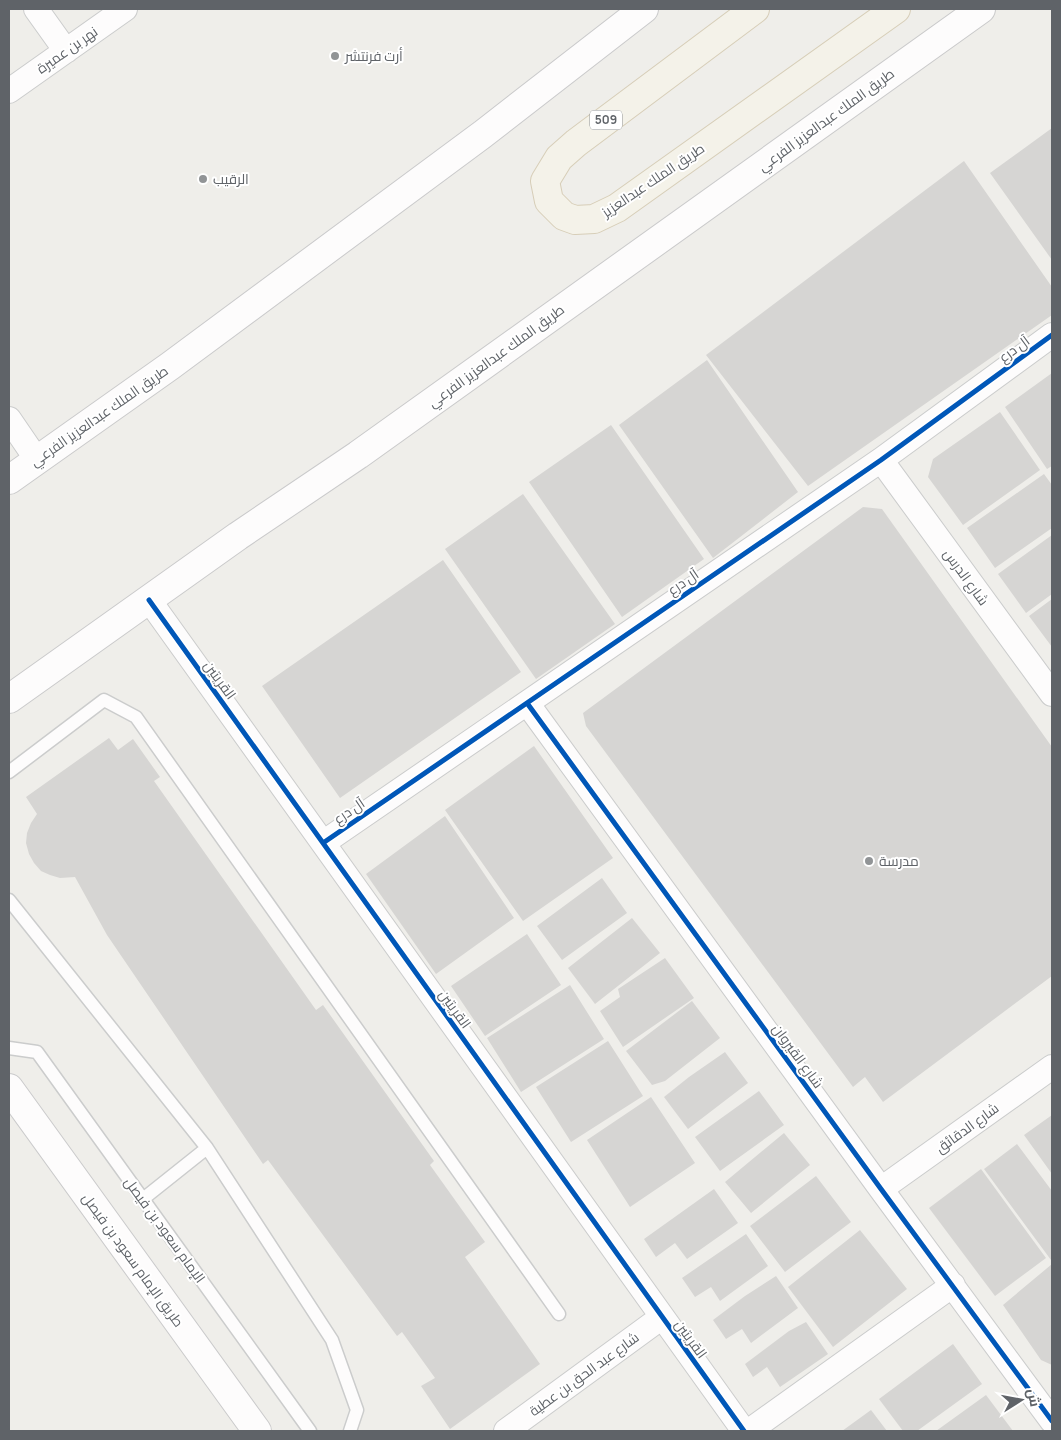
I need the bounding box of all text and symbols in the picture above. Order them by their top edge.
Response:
street label: نهر بن عميرة [32,22,101,78]
place label: أرت فرنتشر [344,46,403,65]
marker: أرت فرنتشر [329,50,341,62]
street label: طريق الملك عبدالعزيز الفرعي [754,64,900,178]
road number: 509 [590,110,622,130]
street label: طريق الملك عبدالعزيز [597,138,708,222]
place label: الرقيب [213,169,249,188]
marker: الرقيب [197,173,209,185]
street label: طريق الملك عبدالعزيز الفرعي [424,300,570,414]
street label: آل درع [994,331,1033,366]
street label: طريق الملك عبدالعزيز الفرعي [26,361,173,473]
street label: شارع الدرس [939,545,993,609]
street label: آل درع [663,564,702,599]
street label: القريتين [200,656,241,703]
street label: آل درع [329,793,368,828]
place label: مدرسة [879,851,919,870]
marker: مدرسة [863,855,875,867]
street label: القريتين [435,985,476,1032]
street label: شارع القيروان [769,1020,828,1092]
street label: شارع الدقائق [931,1098,1002,1157]
street label: الإمام سعود بن فيصل [120,1173,210,1287]
street label: طريق الإمام سعود بن فيصل [78,1189,188,1331]
street label: القريتين [671,1315,712,1362]
street label: شارع عبد الحق بن عطية [525,1327,642,1420]
north arrow [996,1375,1046,1425]
text: ش [1023,1387,1045,1408]

